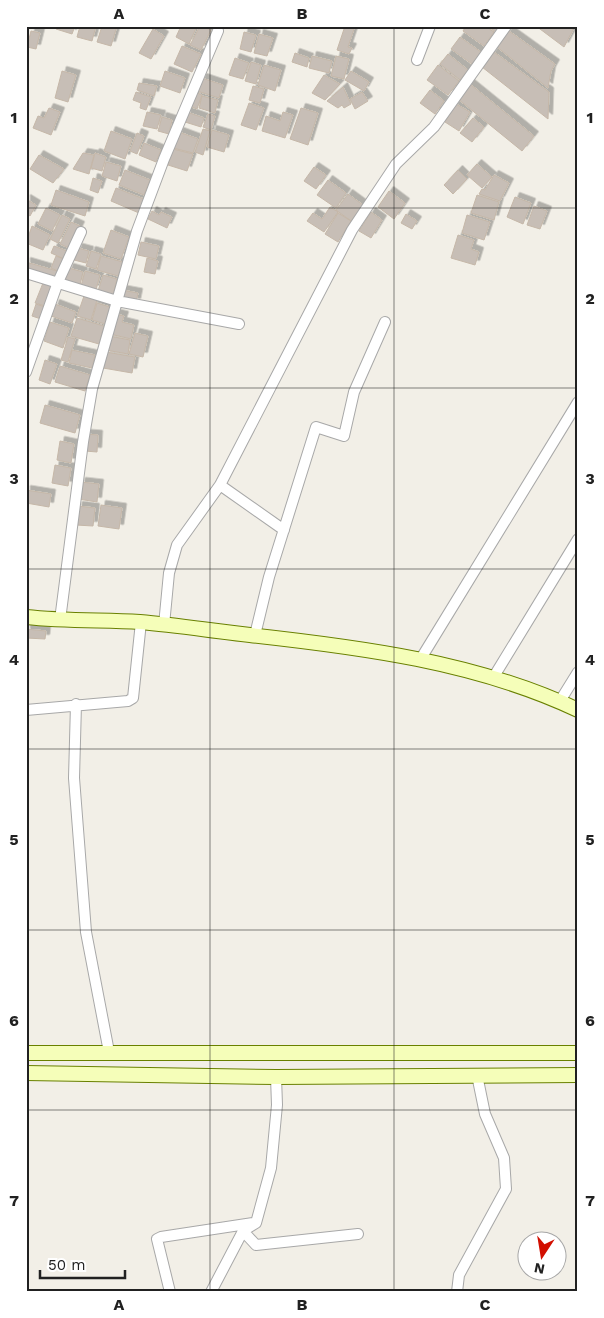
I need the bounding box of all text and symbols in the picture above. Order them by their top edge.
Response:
text: A [114,4,125,23]
text: B [297,4,308,23]
text: C [480,4,491,23]
text: 1 [11,108,17,127]
text: 1 [587,108,593,127]
text: 2 [9,289,19,308]
text: 2 [585,289,595,308]
text: 3 [9,469,19,488]
text: 3 [585,469,595,488]
text: 4 [9,650,19,669]
text: 4 [585,650,595,669]
text: 5 [9,830,19,849]
text: 5 [585,830,595,849]
text: 6 [9,1011,19,1030]
text: 6 [585,1011,595,1030]
text: 7 [9,1191,19,1210]
text: 7 [585,1191,595,1210]
north arrow [516,1230,566,1280]
scale bar [40,1248,125,1280]
text: 50 m [48,1256,85,1274]
text: N [533,1260,546,1278]
text: A [114,1295,125,1314]
text: B [297,1295,308,1314]
text: C [480,1295,491,1314]

